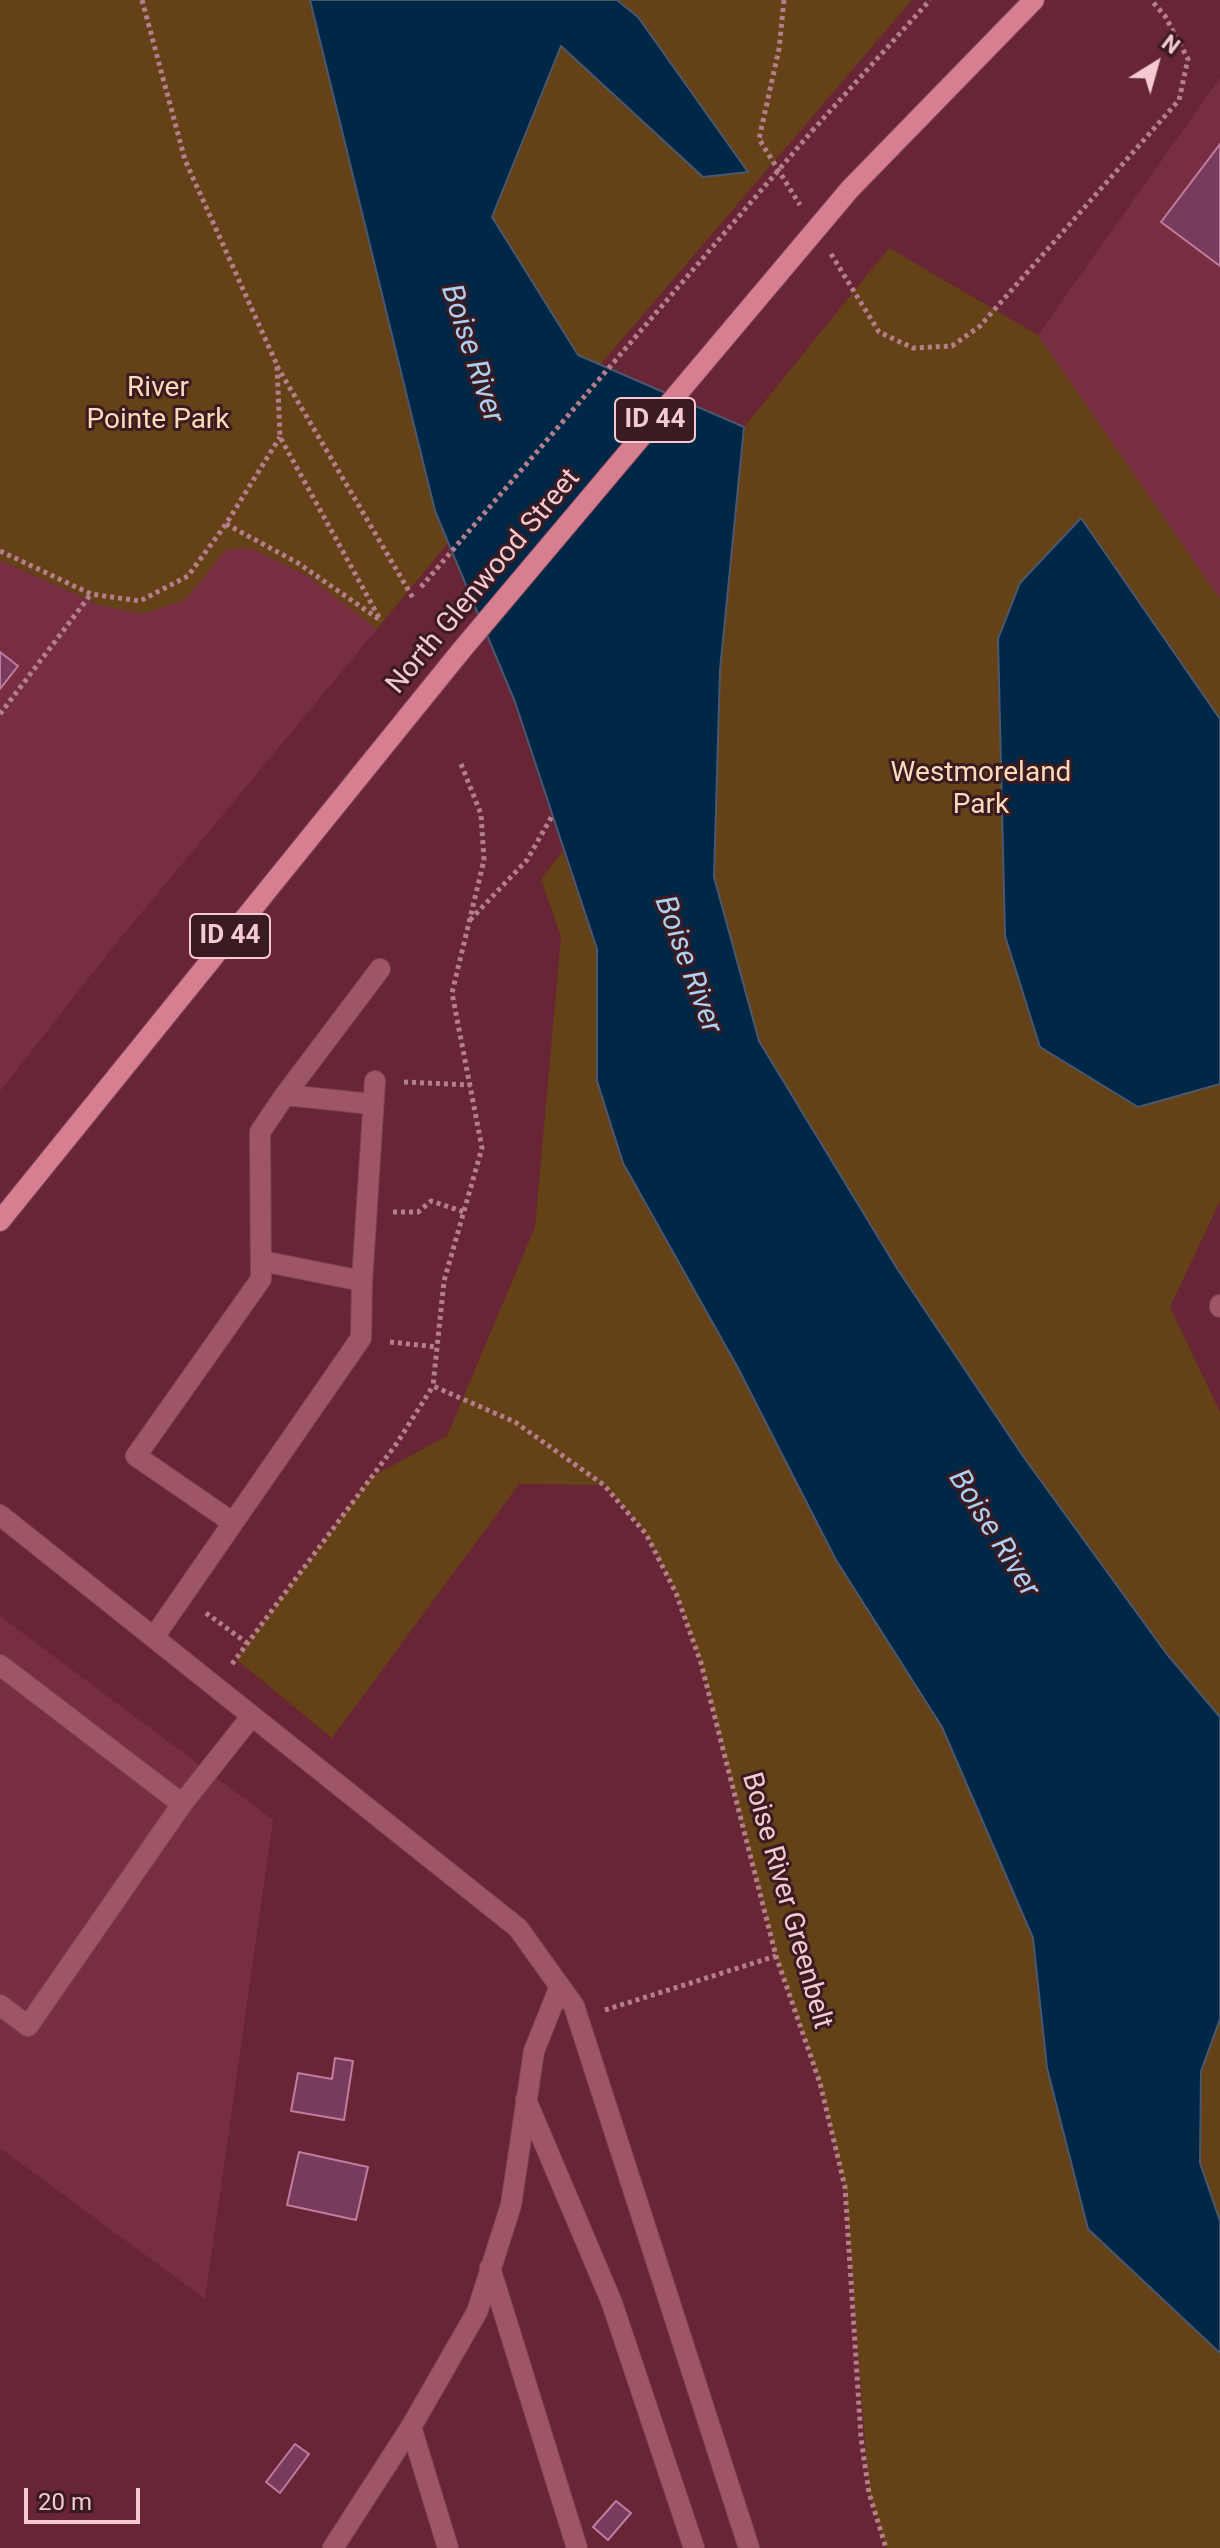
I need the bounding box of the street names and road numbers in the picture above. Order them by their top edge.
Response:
road number: ID 44 [615,398,695,442]
street label: North Glenwood Street [380,463,588,701]
road number: ID 44 [190,914,270,958]
street label: Boise River Greenbelt [733,1769,839,2033]

